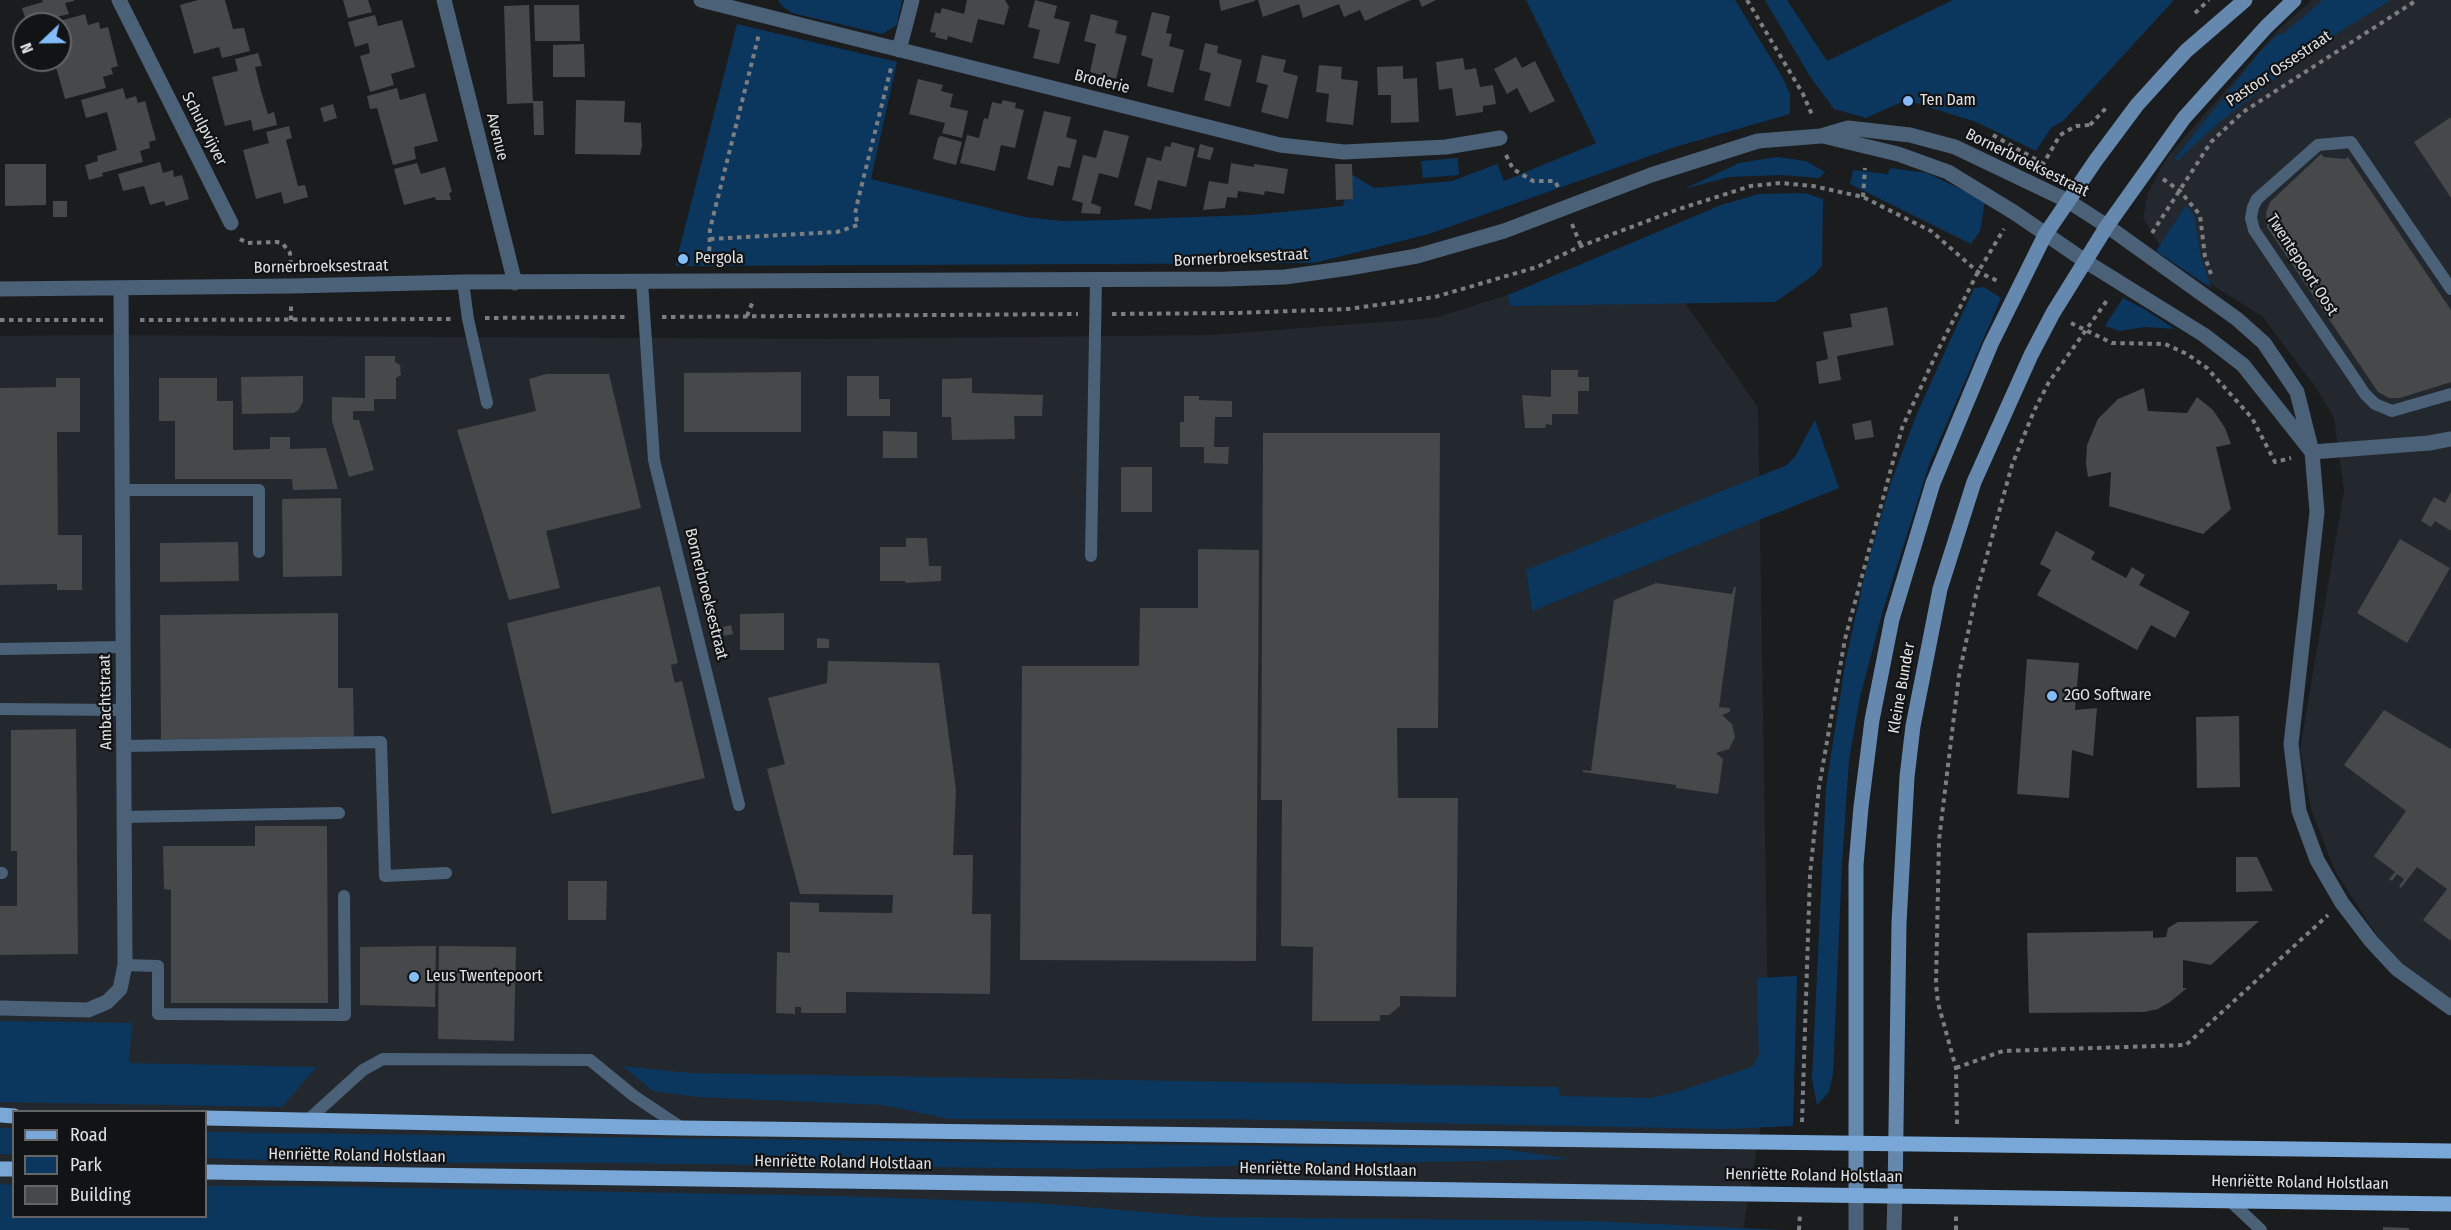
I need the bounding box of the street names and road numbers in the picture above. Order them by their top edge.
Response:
street label: Pastoor Ossestraat [2223,27,2335,111]
street label: Broderie [1072,66,1132,98]
street label: Schulpvijver [177,89,231,169]
street label: Avenue [482,111,512,163]
street label: Bornerbroeksestraat [1962,125,2092,201]
street label: Twentepoort Oost [2262,211,2342,319]
street label: Bornerbroeksestraat [1173,245,1309,271]
street label: Bornerbroeksestraat [253,256,389,278]
street label: Bornerbroeksestraat [680,526,732,662]
street label: Kleine Bunder [1885,641,1919,735]
street label: Ambachtstraat [96,654,116,750]
street label: Henriëtte Roland Holstlaan [268,1145,446,1167]
street label: Henriëtte Roland Holstlaan [754,1152,932,1174]
street label: Henriëtte Roland Holstlaan [1239,1159,1417,1181]
street label: Henriëtte Roland Holstlaan [1725,1165,1903,1187]
street label: Henriëtte Roland Holstlaan [2211,1172,2389,1194]

